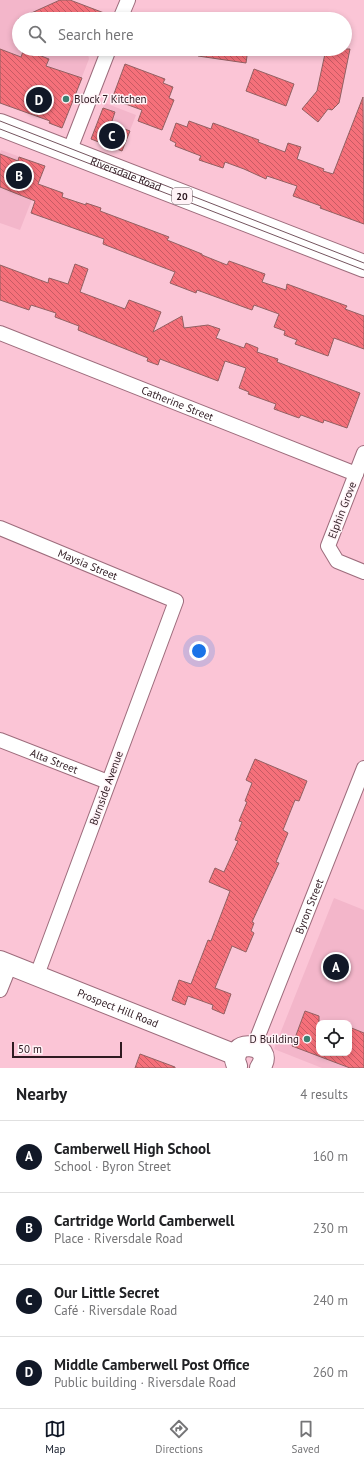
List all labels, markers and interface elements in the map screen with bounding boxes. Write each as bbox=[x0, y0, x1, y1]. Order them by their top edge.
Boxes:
search box bbox=[12, 12, 352, 56]
icon: search bbox=[26, 23, 48, 45]
text: Search here bbox=[58, 25, 134, 44]
pin: D bbox=[26, 85, 52, 115]
place label: Block 7 Kitchen bbox=[74, 92, 147, 106]
marker: Block 7 Kitchen bbox=[61, 94, 71, 104]
pin: C bbox=[99, 121, 125, 151]
street label: Riversdale Road bbox=[88, 154, 164, 194]
pin: B bbox=[6, 161, 32, 191]
road number: 20 bbox=[172, 188, 192, 204]
street label: Catherine Street bbox=[140, 383, 216, 424]
street label: Elphin Grove bbox=[325, 479, 359, 541]
street label: Maysia Street bbox=[56, 546, 120, 583]
your location bbox=[189, 641, 209, 661]
street label: Alta Street bbox=[28, 745, 80, 777]
street label: Burnside Avenue bbox=[86, 749, 126, 827]
street label: Byron Street bbox=[292, 877, 327, 936]
pin: A bbox=[323, 952, 349, 982]
street label: Prospect Hill Road bbox=[75, 986, 161, 1030]
map controls bbox=[316, 1020, 352, 1056]
button: locate bbox=[316, 1020, 352, 1056]
place label: D Building bbox=[250, 1032, 299, 1046]
marker: D Building bbox=[302, 1034, 312, 1044]
scale bar bbox=[12, 1040, 122, 1059]
text: 50 m bbox=[18, 1042, 42, 1056]
text: Nearby bbox=[16, 1083, 67, 1105]
text: 4 results bbox=[300, 1086, 348, 1103]
text: Camberwell High School bbox=[54, 1139, 211, 1158]
text: A bbox=[25, 1148, 33, 1165]
text: 160 m bbox=[313, 1148, 348, 1165]
text: School · Byron Street bbox=[54, 1158, 171, 1175]
text: Cartridge World Camberwell bbox=[54, 1211, 234, 1230]
text: B bbox=[25, 1220, 33, 1237]
text: 230 m bbox=[313, 1220, 348, 1237]
text: Place · Riversdale Road bbox=[54, 1230, 183, 1247]
text: Our Little Secret bbox=[54, 1283, 159, 1302]
text: C bbox=[25, 1292, 33, 1309]
text: 240 m bbox=[313, 1292, 348, 1309]
text: Café · Riversdale Road bbox=[54, 1302, 177, 1319]
text: Middle Camberwell Post Office bbox=[54, 1355, 250, 1374]
text: D bbox=[25, 1364, 33, 1381]
text: 260 m bbox=[313, 1364, 348, 1381]
text: Public building · Riversdale Road bbox=[54, 1374, 236, 1391]
tab: Map bbox=[44, 1418, 66, 1456]
tab: Directions bbox=[155, 1418, 203, 1456]
tab: Saved bbox=[292, 1418, 320, 1456]

